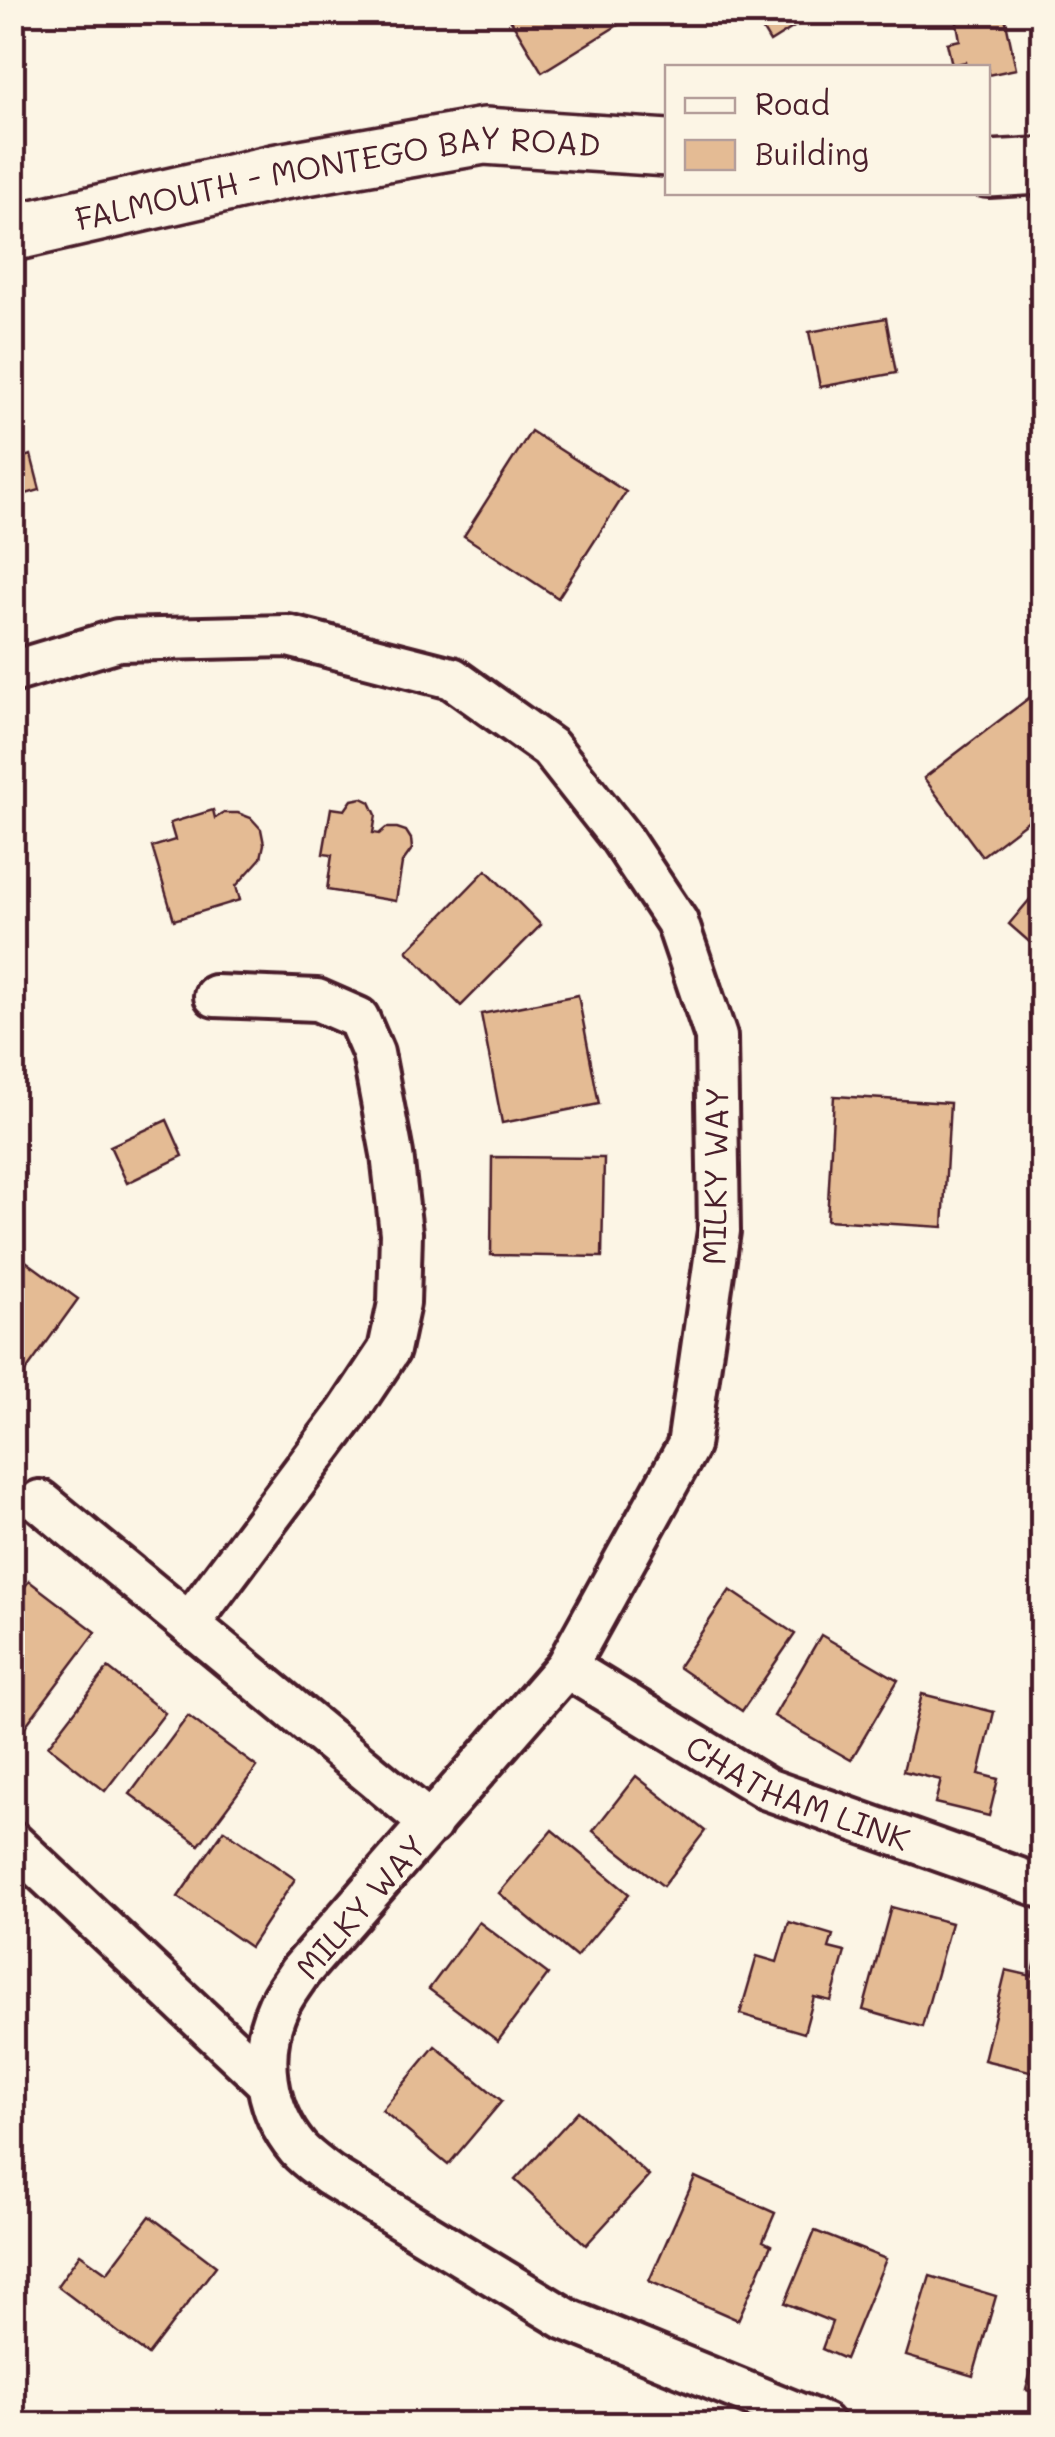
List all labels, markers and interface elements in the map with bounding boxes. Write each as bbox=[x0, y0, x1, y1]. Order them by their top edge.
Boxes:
legend bbox=[665, 65, 990, 195]
text: Road bbox=[755, 83, 830, 123]
street label: FALMOUTH - MONTEGO BAY ROAD bbox=[71, 115, 602, 239]
text: Building bbox=[755, 133, 869, 173]
street label: MILKY WAY bbox=[691, 1087, 737, 1265]
street label: CHATHAM LINK bbox=[679, 1724, 915, 1859]
street label: MILKY WAY bbox=[286, 1825, 434, 1987]

